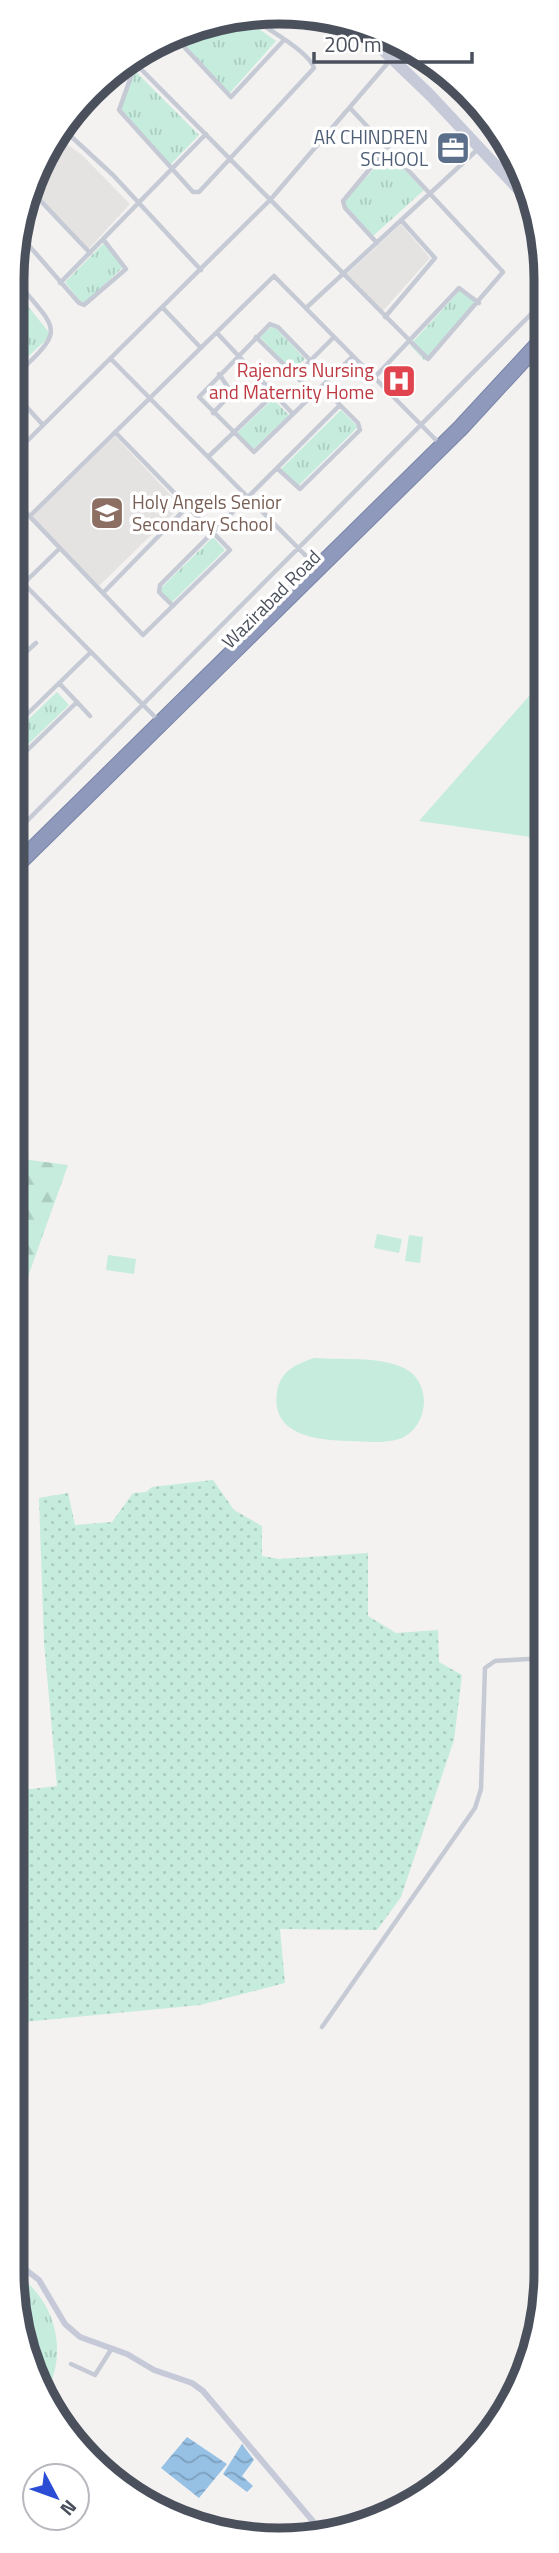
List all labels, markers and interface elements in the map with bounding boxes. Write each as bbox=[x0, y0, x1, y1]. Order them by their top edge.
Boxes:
scale bar bbox=[314, 21, 472, 65]
text: 200 m bbox=[324, 28, 381, 60]
place label: AK CHINDREN SCHOOL bbox=[314, 122, 428, 173]
office icon: AK CHINDREN SCHOOL bbox=[434, 129, 472, 167]
place label: Rajendrs Nursing and Maternity Home bbox=[209, 355, 374, 406]
hospital icon: Rajendrs Nursing and Maternity Home bbox=[380, 362, 418, 400]
place label: Holy Angels Senior Secondary School bbox=[132, 487, 282, 538]
school or university icon: Holy Angels Senior Secondary School bbox=[88, 494, 126, 532]
street label: Wazirabad Road bbox=[214, 542, 327, 655]
north arrow bbox=[21, 2462, 91, 2532]
text: N bbox=[54, 2494, 84, 2523]

